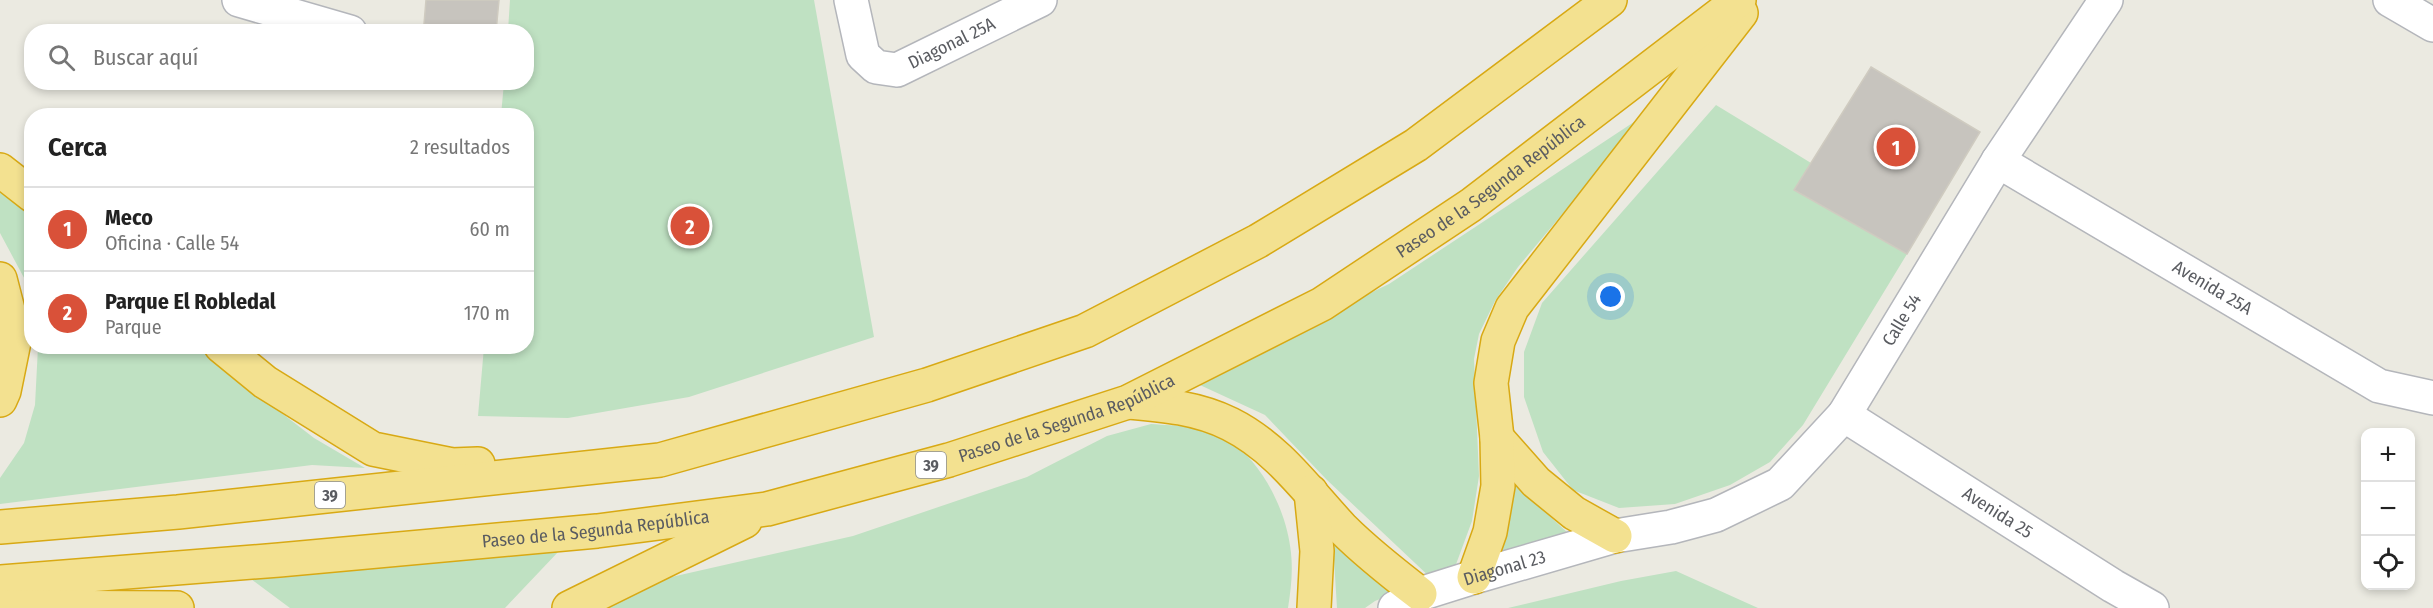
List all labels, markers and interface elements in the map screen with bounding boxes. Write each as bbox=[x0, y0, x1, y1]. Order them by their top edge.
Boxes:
street label: Diagonal 25A bbox=[904, 12, 999, 74]
search box bbox=[24, 24, 534, 90]
icon: search bbox=[45, 41, 78, 74]
text: Buscar aquí bbox=[93, 44, 198, 71]
street label: Paseo de la Segunda República bbox=[1392, 111, 1590, 263]
pin: 1 bbox=[1876, 124, 1916, 170]
text: Cerca bbox=[48, 132, 107, 163]
text: 2 resultados bbox=[410, 135, 510, 159]
text: Meco bbox=[105, 204, 153, 231]
pin: 2 bbox=[670, 204, 710, 248]
text: 1 bbox=[63, 217, 72, 241]
text: 60 m bbox=[470, 217, 510, 241]
text: Oficina · Calle 54 bbox=[105, 231, 239, 255]
street label: Avenida 25A bbox=[2169, 256, 2257, 320]
your location bbox=[1596, 282, 1625, 311]
text: Parque El Robledal bbox=[105, 288, 276, 315]
street label: Calle 54 bbox=[1878, 289, 1926, 350]
text: 2 bbox=[63, 301, 72, 325]
text: 170 m bbox=[464, 301, 510, 325]
text: Parque bbox=[105, 315, 162, 339]
street label: Paseo de la Segunda República bbox=[956, 369, 1179, 467]
map controls bbox=[2361, 428, 2415, 590]
button: + bbox=[2361, 428, 2415, 482]
road number: 39 bbox=[916, 452, 946, 478]
road number: 39 bbox=[315, 482, 345, 508]
street label: Avenida 25 bbox=[1958, 482, 2037, 543]
button: − bbox=[2361, 482, 2415, 536]
street label: Paseo de la Segunda República bbox=[481, 506, 711, 552]
button: locate bbox=[2361, 536, 2415, 590]
street label: Diagonal 23 bbox=[1461, 546, 1548, 591]

